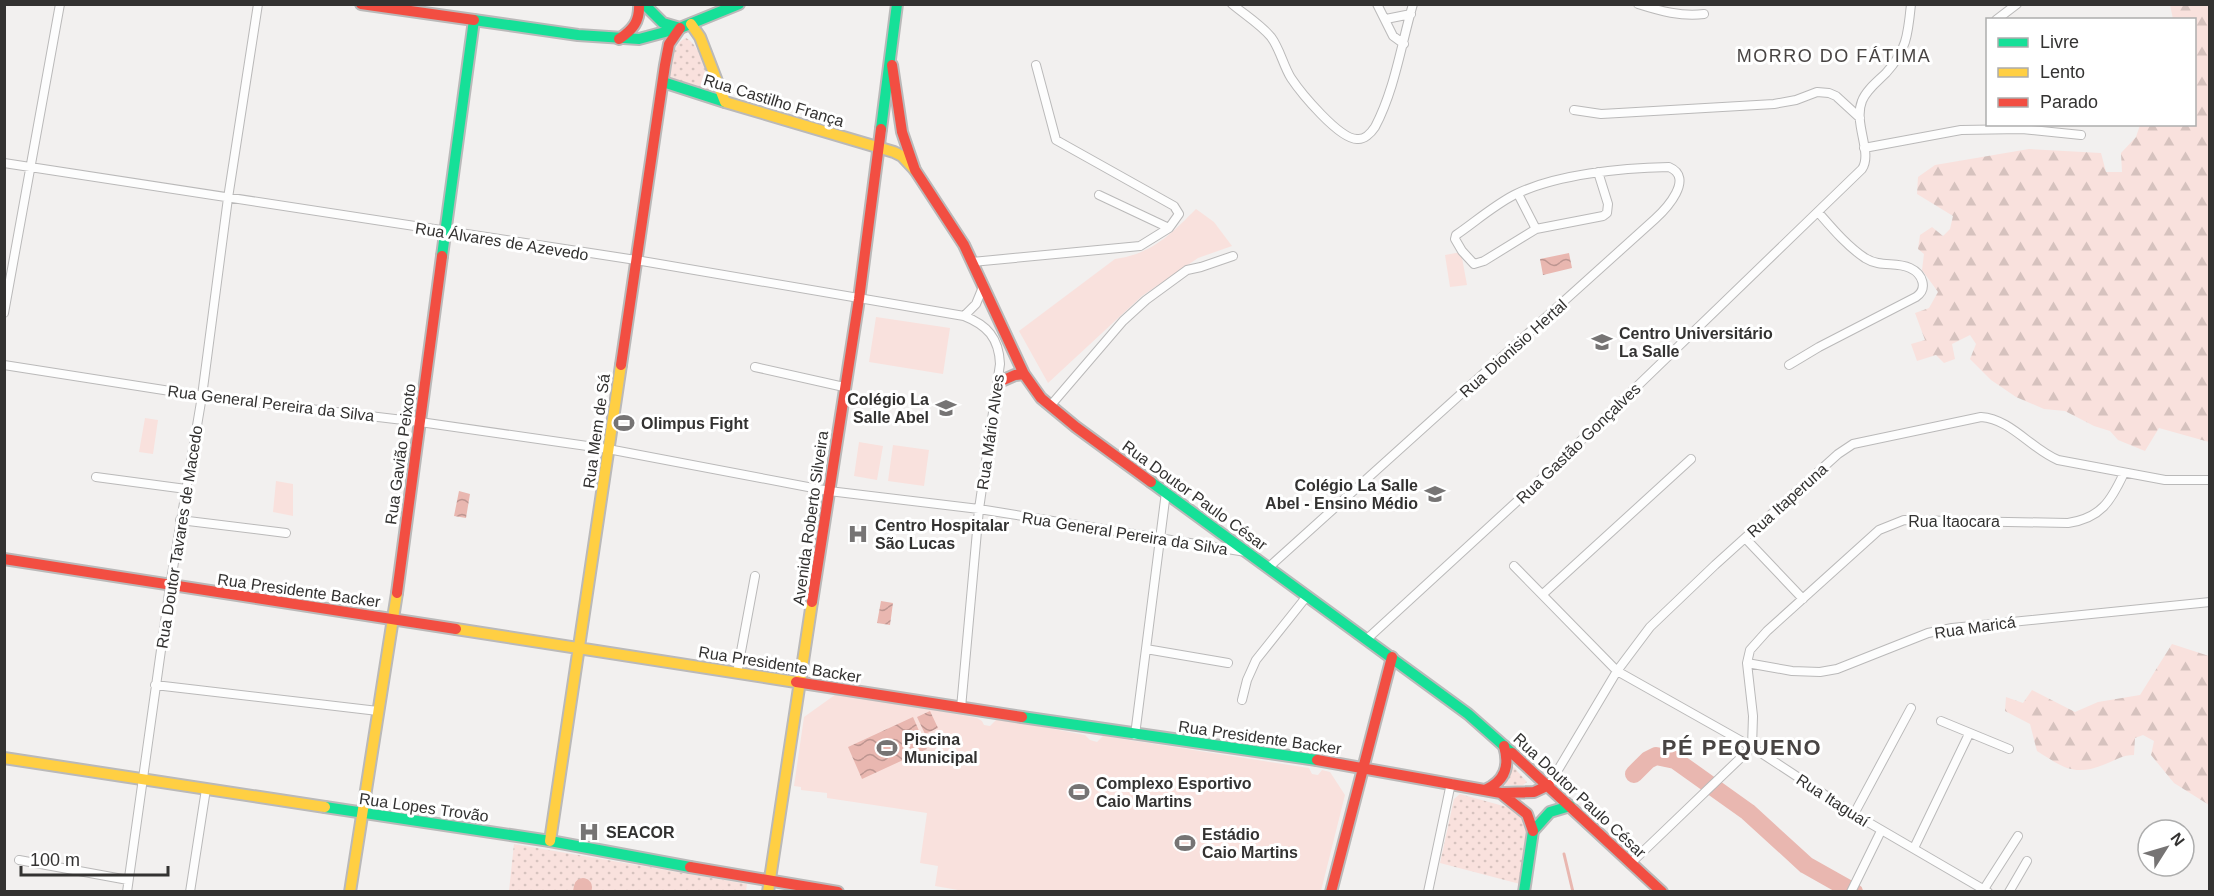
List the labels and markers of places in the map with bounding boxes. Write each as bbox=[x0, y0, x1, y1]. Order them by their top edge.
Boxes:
place label: Centro Universitário La Salle bbox=[1619, 325, 1773, 360]
school or university icon: Centro Universitário La Salle bbox=[1590, 330, 1614, 354]
place label: Colégio La Salle Abel bbox=[847, 391, 929, 426]
school or university icon: Colégio La Salle Abel bbox=[934, 396, 958, 420]
sports icon: Olimpus Fight bbox=[612, 411, 636, 435]
place label: Olimpus Fight bbox=[641, 415, 749, 432]
place label: Colégio La Salle Abel - Ensino Médio bbox=[1265, 477, 1418, 512]
school or university icon: Colégio La Salle Abel - Ensino Médio bbox=[1423, 482, 1447, 506]
place label: Centro Hospitalar São Lucas bbox=[875, 517, 1009, 552]
hospital icon: Centro Hospitalar São Lucas bbox=[846, 522, 870, 546]
place label: Piscina Municipal bbox=[904, 731, 978, 766]
sports icon: Piscina Municipal bbox=[875, 736, 899, 760]
place label: Complexo Esportivo Caio Martins bbox=[1096, 775, 1252, 810]
sports icon: Complexo Esportivo Caio Martins bbox=[1067, 780, 1091, 804]
hospital icon: SEACOR bbox=[577, 820, 601, 844]
place label: SEACOR bbox=[606, 824, 675, 841]
place label: Estádio Caio Martins bbox=[1202, 826, 1298, 861]
sports icon: Estádio Caio Martins bbox=[1173, 831, 1197, 855]

